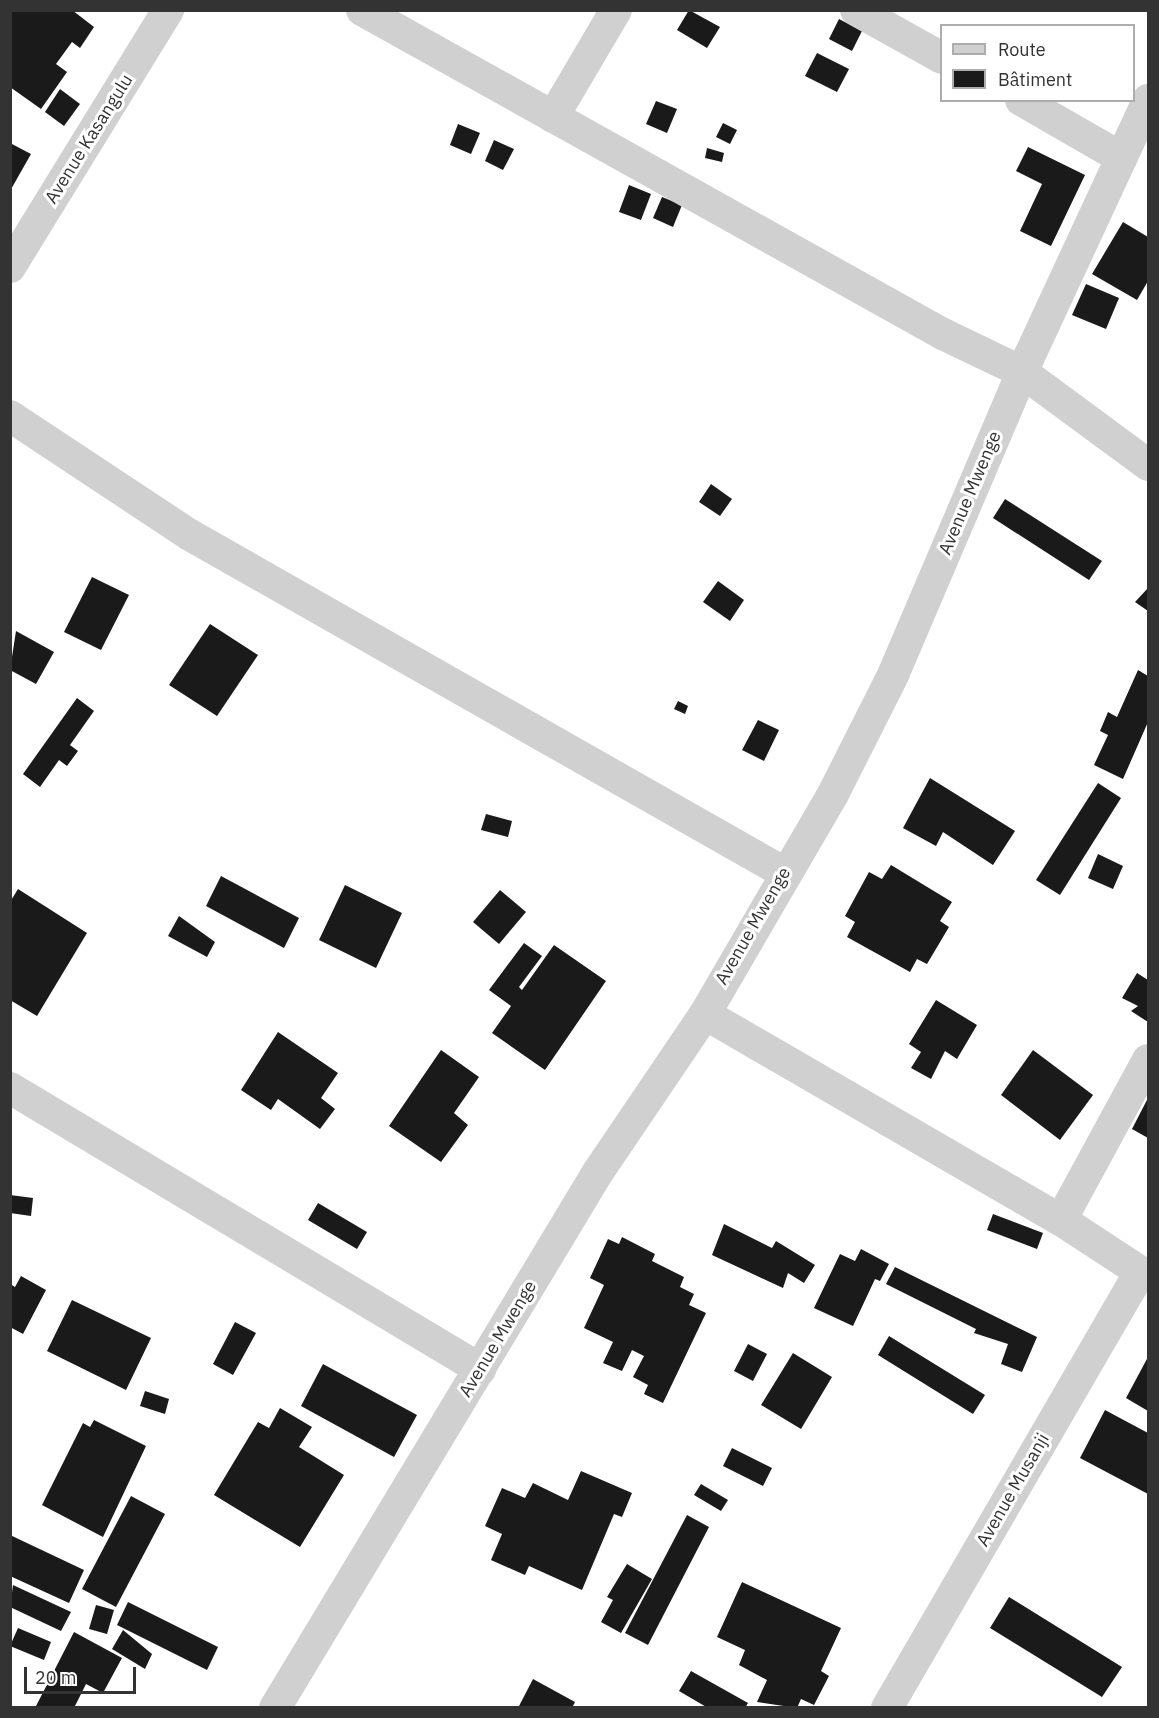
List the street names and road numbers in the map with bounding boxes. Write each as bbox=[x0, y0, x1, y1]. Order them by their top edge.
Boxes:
street label: Avenue Kasangulu bbox=[40, 70, 138, 208]
street label: Avenue Mwenge bbox=[934, 428, 1006, 558]
street label: Avenue Mwenge bbox=[711, 863, 795, 989]
street label: Avenue Mwenge bbox=[455, 1277, 541, 1401]
street label: Avenue Musanji bbox=[972, 1430, 1054, 1550]

